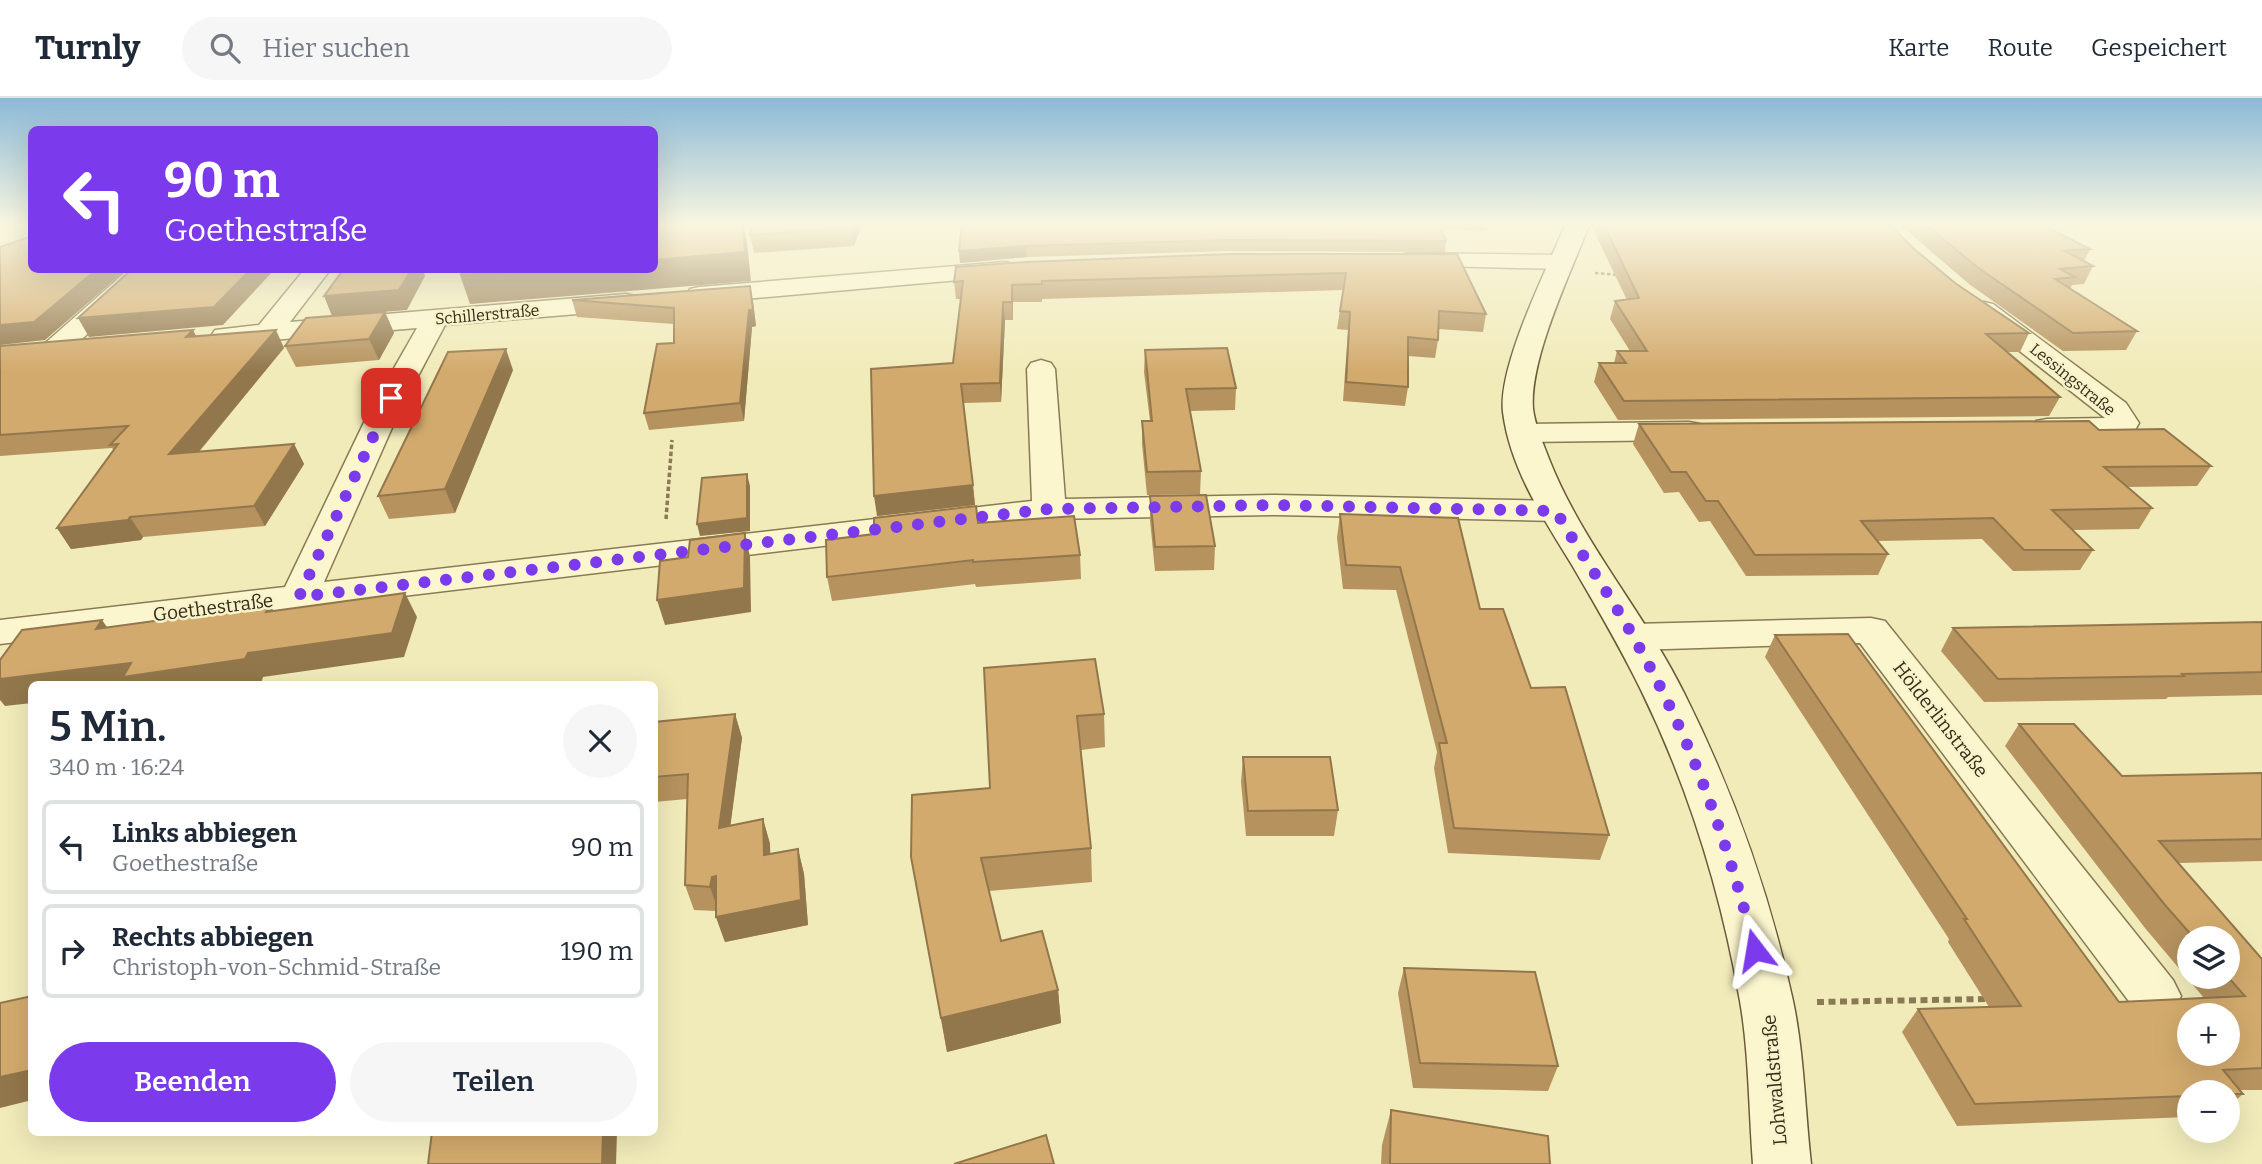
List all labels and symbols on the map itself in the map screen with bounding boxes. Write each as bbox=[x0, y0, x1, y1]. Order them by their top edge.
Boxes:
street label: Schillerstraße bbox=[434, 300, 540, 329]
street label: Lessingstraße bbox=[2026, 339, 2119, 420]
pin bbox=[361, 368, 421, 428]
street label: Goethestraße bbox=[152, 589, 274, 626]
street label: Hölderlinstraße bbox=[1888, 657, 1993, 782]
position arrow bbox=[1718, 913, 1792, 987]
street label: Lohwaldstraße bbox=[1757, 1014, 1792, 1146]

